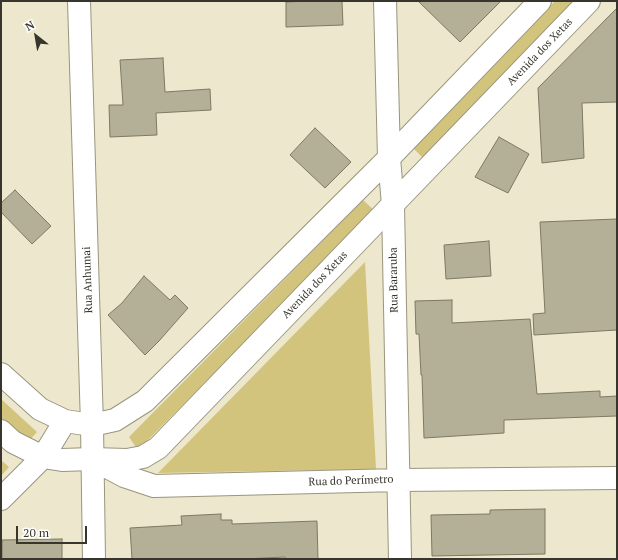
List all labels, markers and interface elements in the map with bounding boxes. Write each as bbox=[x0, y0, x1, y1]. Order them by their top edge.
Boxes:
north arrow bbox=[16, 16, 56, 56]
street label: Avenida dos Xetas bbox=[505, 16, 575, 88]
text: N bbox=[23, 18, 37, 34]
street label: Rua Anhumai bbox=[80, 246, 96, 314]
street label: Rua Bararuba bbox=[387, 247, 401, 313]
street label: Avenida dos Xetas bbox=[280, 249, 350, 321]
street label: Rua do Perímetro bbox=[308, 473, 394, 489]
scale bar bbox=[18, 518, 89, 544]
text: 20 m bbox=[23, 525, 49, 540]

